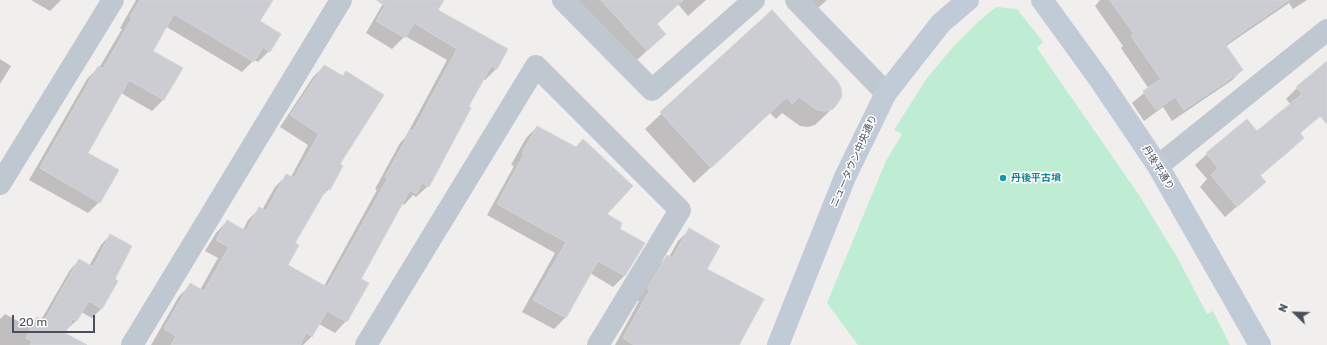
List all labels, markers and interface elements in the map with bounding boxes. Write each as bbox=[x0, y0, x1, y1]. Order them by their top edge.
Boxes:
street label: ニュータウン中央通り bbox=[828, 113, 880, 209]
street label: 丹後平通り bbox=[1140, 144, 1176, 192]
place label: 丹後平古墳 bbox=[1011, 172, 1061, 184]
marker: 丹後平古墳 bbox=[998, 173, 1008, 183]
north arrow bbox=[1275, 293, 1315, 333]
text: N bbox=[1276, 302, 1291, 314]
scale bar bbox=[14, 307, 97, 333]
text: 20 m bbox=[19, 315, 47, 329]

